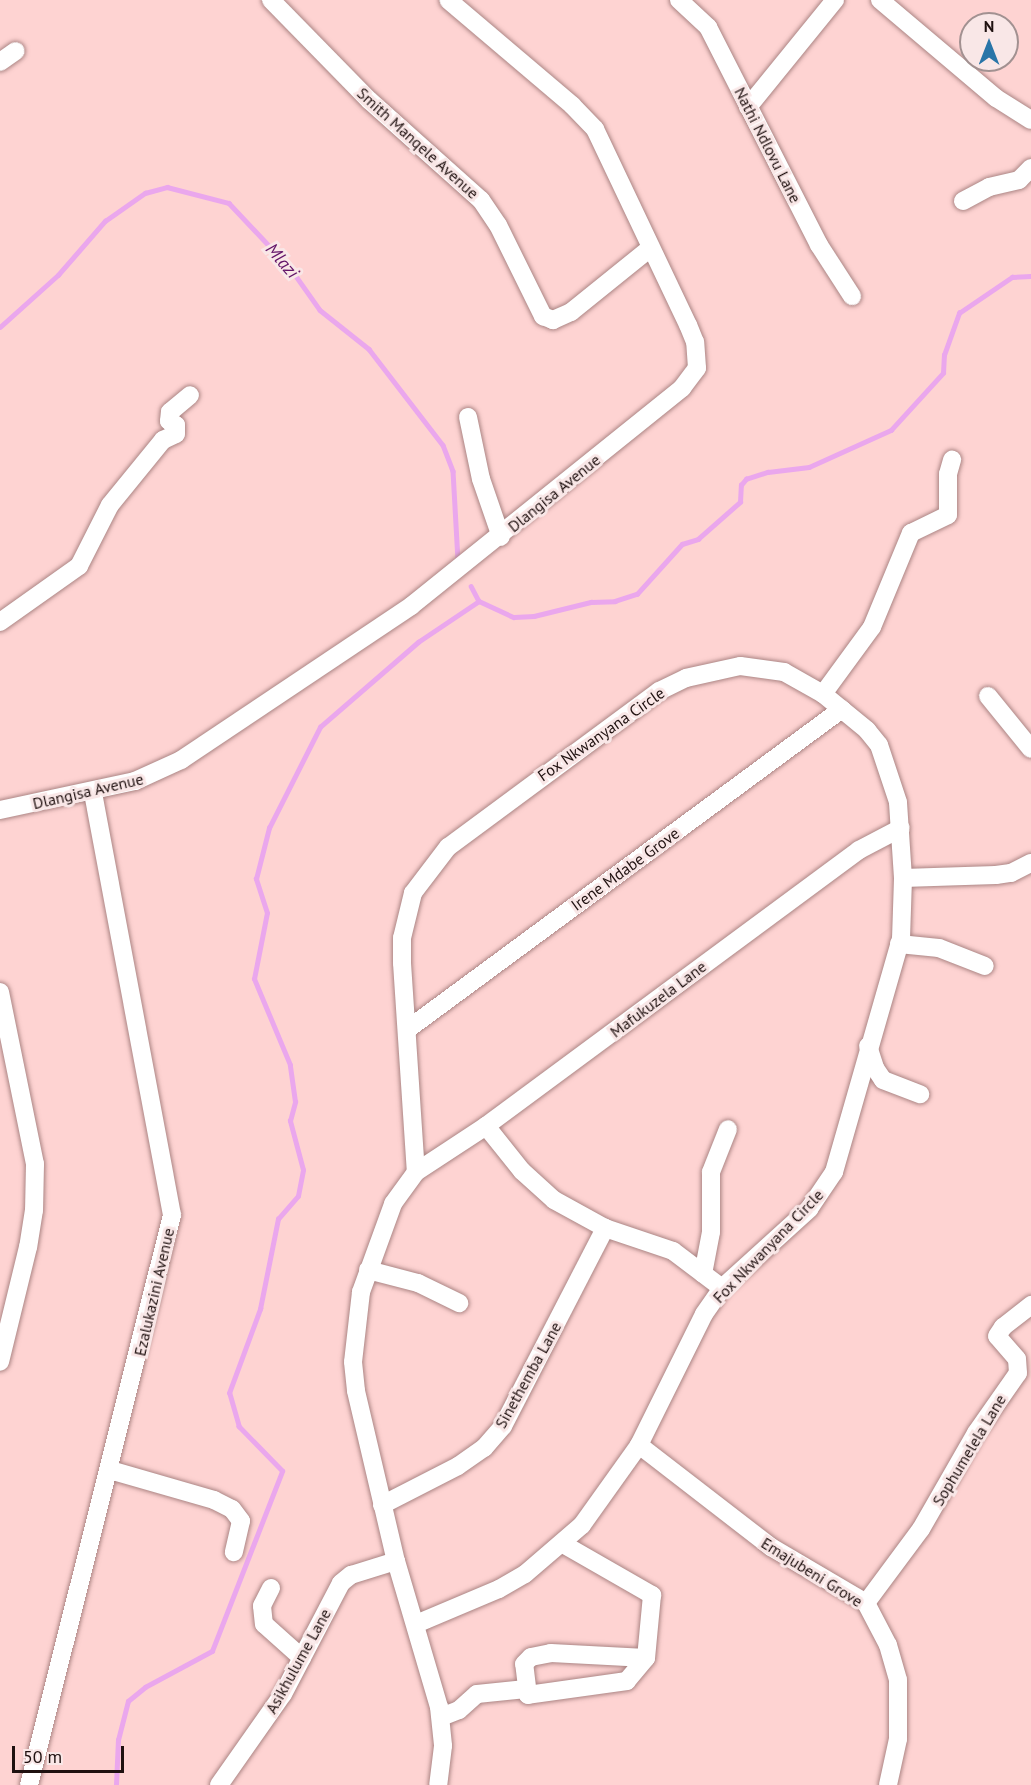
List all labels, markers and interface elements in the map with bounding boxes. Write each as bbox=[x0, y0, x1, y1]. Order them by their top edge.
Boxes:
north arrow bbox=[959, 12, 1019, 72]
text: N bbox=[984, 16, 994, 36]
street label: Smith Manqele Avenue bbox=[353, 83, 483, 203]
street label: Nathi Ndlovu Lane bbox=[731, 84, 805, 206]
water label: Mlazi bbox=[261, 239, 303, 283]
street label: Dlangisa Avenue bbox=[504, 450, 604, 536]
street label: Fox Nkwanyana Circle bbox=[534, 683, 668, 785]
street label: Dlangisa Avenue bbox=[30, 769, 146, 813]
street label: Irene Mdabe Grove bbox=[567, 823, 683, 915]
street label: Mafukuzela Lane bbox=[606, 957, 710, 1041]
street label: Fox Nkwanyana Circle bbox=[709, 1185, 827, 1307]
street label: Ezalukazini Avenue bbox=[130, 1226, 178, 1358]
street label: Sinethemba Lane bbox=[491, 1318, 565, 1432]
street label: Sophumelela Lane bbox=[928, 1391, 1010, 1509]
street label: Emajubeni Grove bbox=[758, 1533, 866, 1611]
street label: Asikhulume Lane bbox=[261, 1605, 335, 1717]
scale bar bbox=[15, 1734, 128, 1772]
text: 50 m bbox=[23, 1745, 62, 1768]

